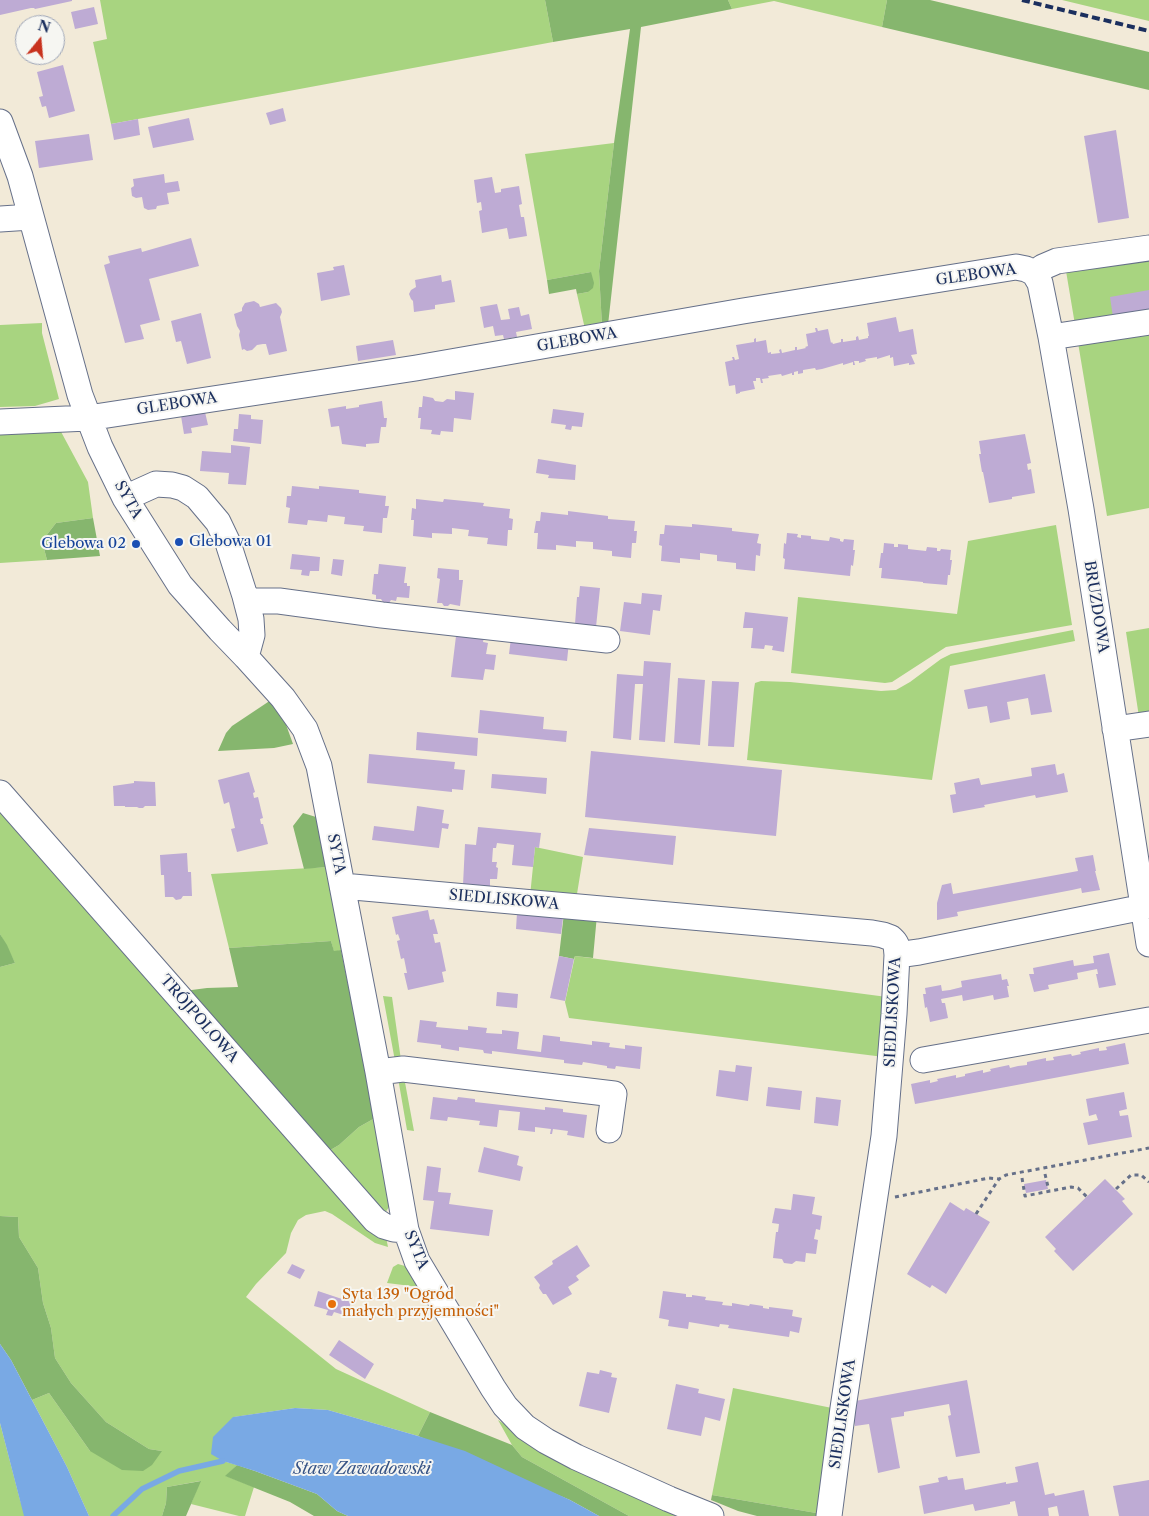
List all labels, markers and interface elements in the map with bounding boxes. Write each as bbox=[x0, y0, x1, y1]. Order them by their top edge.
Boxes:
north arrow bbox=[15, 15, 65, 65]
text: N bbox=[36, 16, 53, 37]
street label: GLEBOWA bbox=[935, 260, 1017, 290]
street label: GLEBOWA bbox=[535, 324, 619, 356]
street label: GLEBOWA bbox=[136, 389, 218, 419]
street label: SYTA bbox=[110, 478, 146, 522]
place label: Glebowa 01 bbox=[189, 533, 271, 551]
place label: Glebowa 02 bbox=[41, 535, 126, 553]
marker: Glebowa 01 bbox=[173, 536, 185, 548]
marker: Glebowa 02 bbox=[130, 538, 142, 550]
street label: BRUZDOWA bbox=[1080, 559, 1112, 655]
street label: SYTA bbox=[323, 832, 349, 876]
street label: SIEDLISKOWA bbox=[448, 886, 560, 914]
street label: SIEDLISKOWA bbox=[881, 956, 905, 1068]
street label: TRÓJPOLOWA bbox=[156, 971, 242, 1067]
street label: SYTA bbox=[400, 1228, 432, 1272]
place label: Syta 139 "Ogród małych przyjemności" bbox=[342, 1286, 499, 1321]
marker: Syta 139 "Ogród małych przyjemności" bbox=[326, 1298, 338, 1310]
street label: SIEDLISKOWA bbox=[826, 1358, 860, 1470]
water label: Staw Zawadowski bbox=[293, 1459, 431, 1479]

